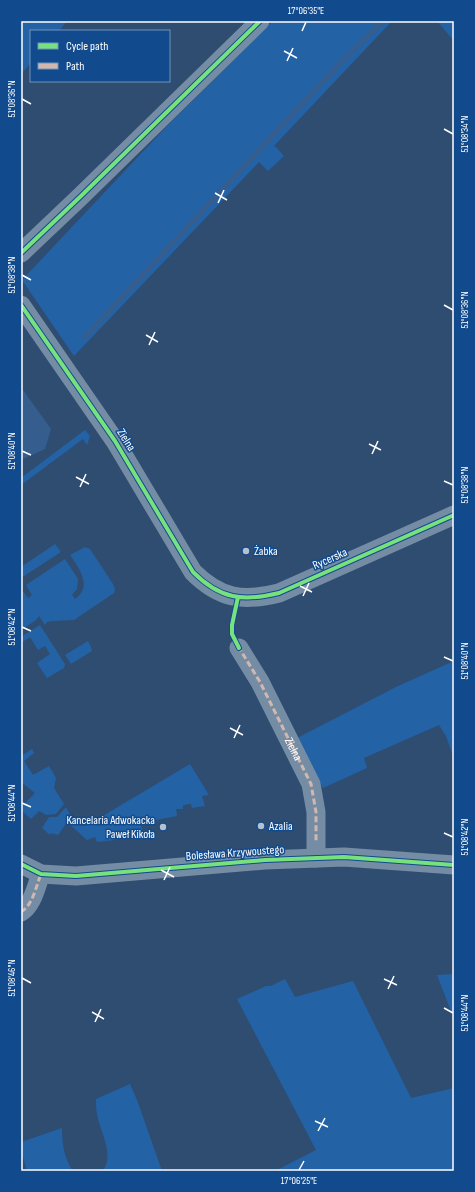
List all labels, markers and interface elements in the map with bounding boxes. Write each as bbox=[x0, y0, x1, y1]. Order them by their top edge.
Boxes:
text: 17°06'35"E bbox=[288, 5, 324, 17]
legend bbox=[30, 30, 170, 82]
text: Cycle path bbox=[66, 39, 108, 54]
text: Path bbox=[66, 59, 84, 74]
text: 51°08'36"N bbox=[6, 81, 18, 117]
text: 51°08'34"N bbox=[459, 116, 471, 152]
text: 51°08'38"N bbox=[6, 257, 18, 293]
text: 51°08'36"N bbox=[459, 292, 471, 328]
street label: Zielna bbox=[113, 426, 139, 454]
text: 51°08'40"N bbox=[6, 432, 18, 470]
text: 51°08'38"N bbox=[459, 467, 471, 503]
place label: Żabka bbox=[254, 544, 278, 559]
street label: Rycerska bbox=[310, 545, 350, 573]
marker: Żabka bbox=[241, 546, 251, 556]
text: 51°08'42"N bbox=[6, 609, 18, 645]
text: 51°08'40"N bbox=[459, 642, 471, 680]
street label: Zielna bbox=[281, 735, 306, 763]
text: 51°08'44"N bbox=[6, 785, 18, 821]
place label: Kancelaria Adwokacka Paweł Kikoła bbox=[66, 813, 155, 842]
place label: Azalia bbox=[268, 819, 293, 834]
text: 51°08'42"N bbox=[459, 819, 471, 855]
marker: Azalia bbox=[256, 821, 266, 831]
marker: Kancelaria Adwokacka Paweł Kikoła bbox=[158, 822, 168, 832]
street label: Bolesława Krzywoustego bbox=[185, 842, 285, 864]
text: 51°08'46"N bbox=[6, 960, 18, 996]
text: 51°08'44"N bbox=[459, 995, 471, 1031]
text: 17°06'25"E bbox=[281, 1175, 317, 1187]

